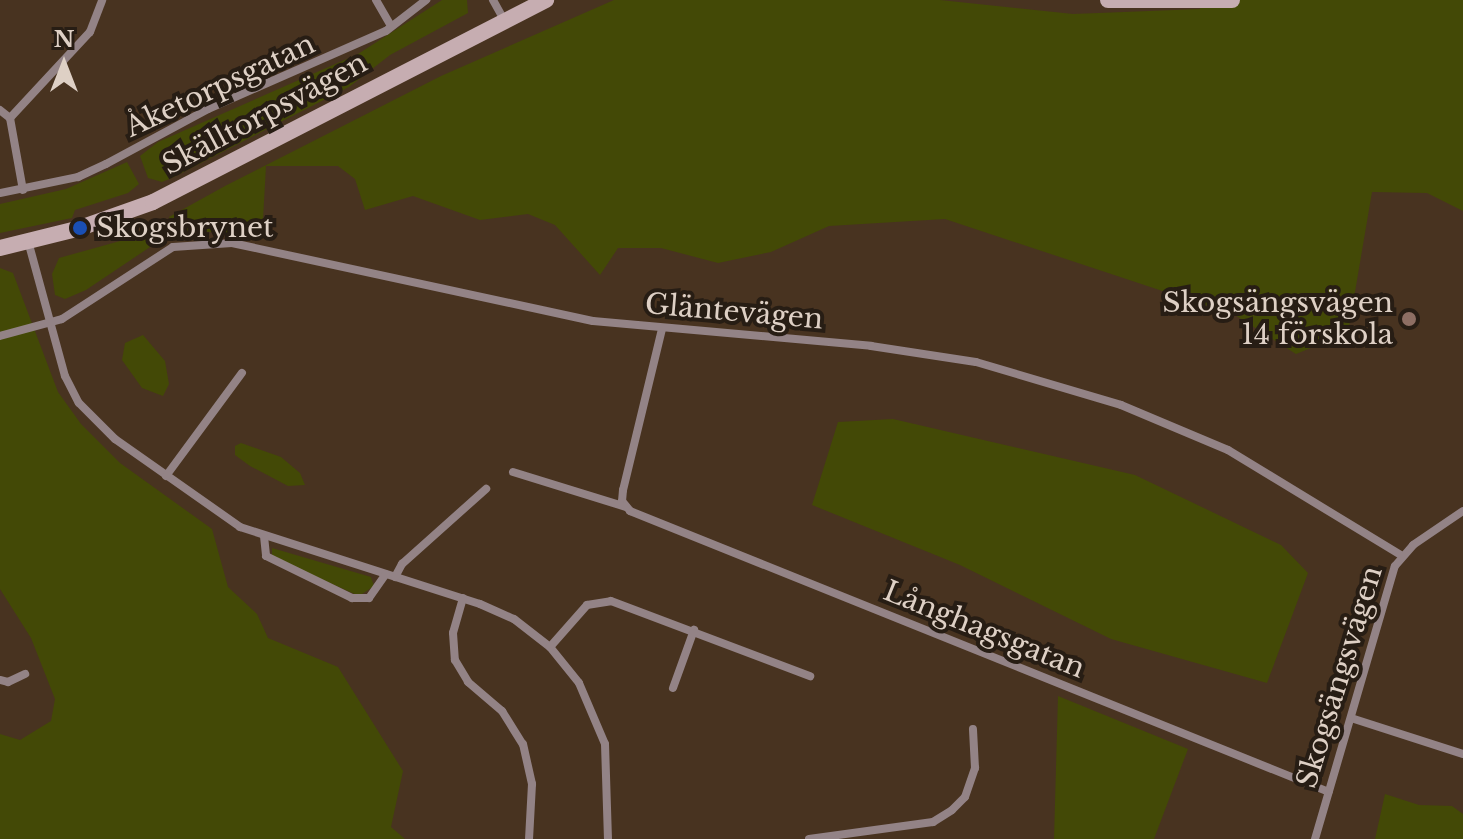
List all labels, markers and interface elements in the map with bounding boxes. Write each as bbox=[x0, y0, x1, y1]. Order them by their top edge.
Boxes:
north arrow bbox=[24, 24, 104, 104]
text: N bbox=[54, 26, 74, 53]
street label: Åketorpsgatan bbox=[120, 27, 320, 145]
street label: Skälltorpsvägen bbox=[157, 46, 373, 182]
place label: Skogsbrynet bbox=[96, 211, 274, 245]
marker: Skogsbrynet bbox=[71, 219, 89, 237]
place label: Skogsängsvägen 14 förskola bbox=[1163, 286, 1393, 352]
street label: Gläntevägen bbox=[643, 287, 825, 337]
marker: Skogsängsvägen 14 förskola bbox=[1400, 310, 1418, 328]
street label: Skogsängsvägen bbox=[1290, 562, 1390, 792]
street label: Långhagsgatan bbox=[879, 574, 1089, 686]

